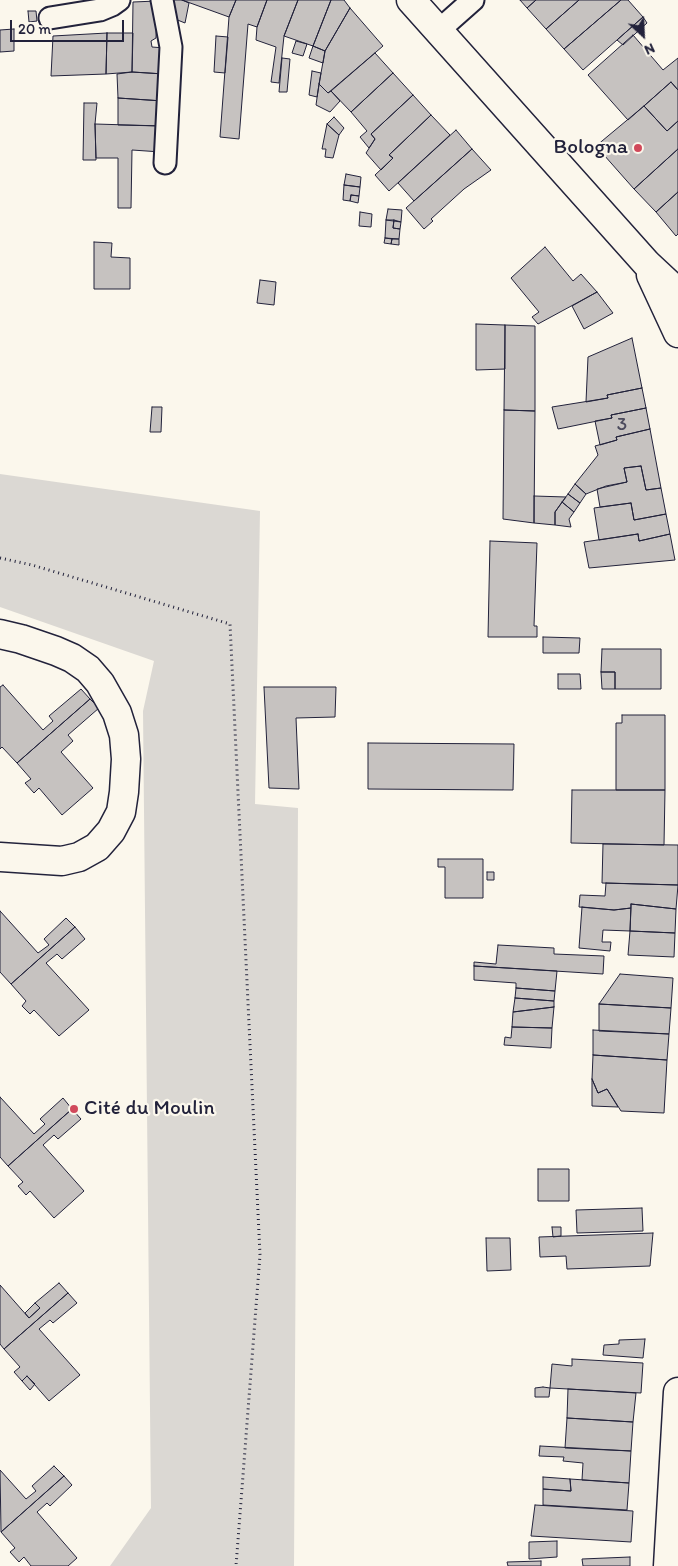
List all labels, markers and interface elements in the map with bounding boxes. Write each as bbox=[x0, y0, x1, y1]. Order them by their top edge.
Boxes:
scale bar bbox=[12, 10, 126, 42]
north arrow bbox=[618, 10, 668, 60]
text: 20 m bbox=[18, 20, 51, 38]
text: N bbox=[642, 39, 657, 59]
place label: Bologna bbox=[554, 135, 628, 161]
marker: Bologna bbox=[632, 142, 644, 154]
house number: 3 bbox=[617, 414, 627, 436]
place label: Cité du Moulin bbox=[84, 1096, 215, 1122]
marker: Cité du Moulin bbox=[68, 1103, 80, 1115]

